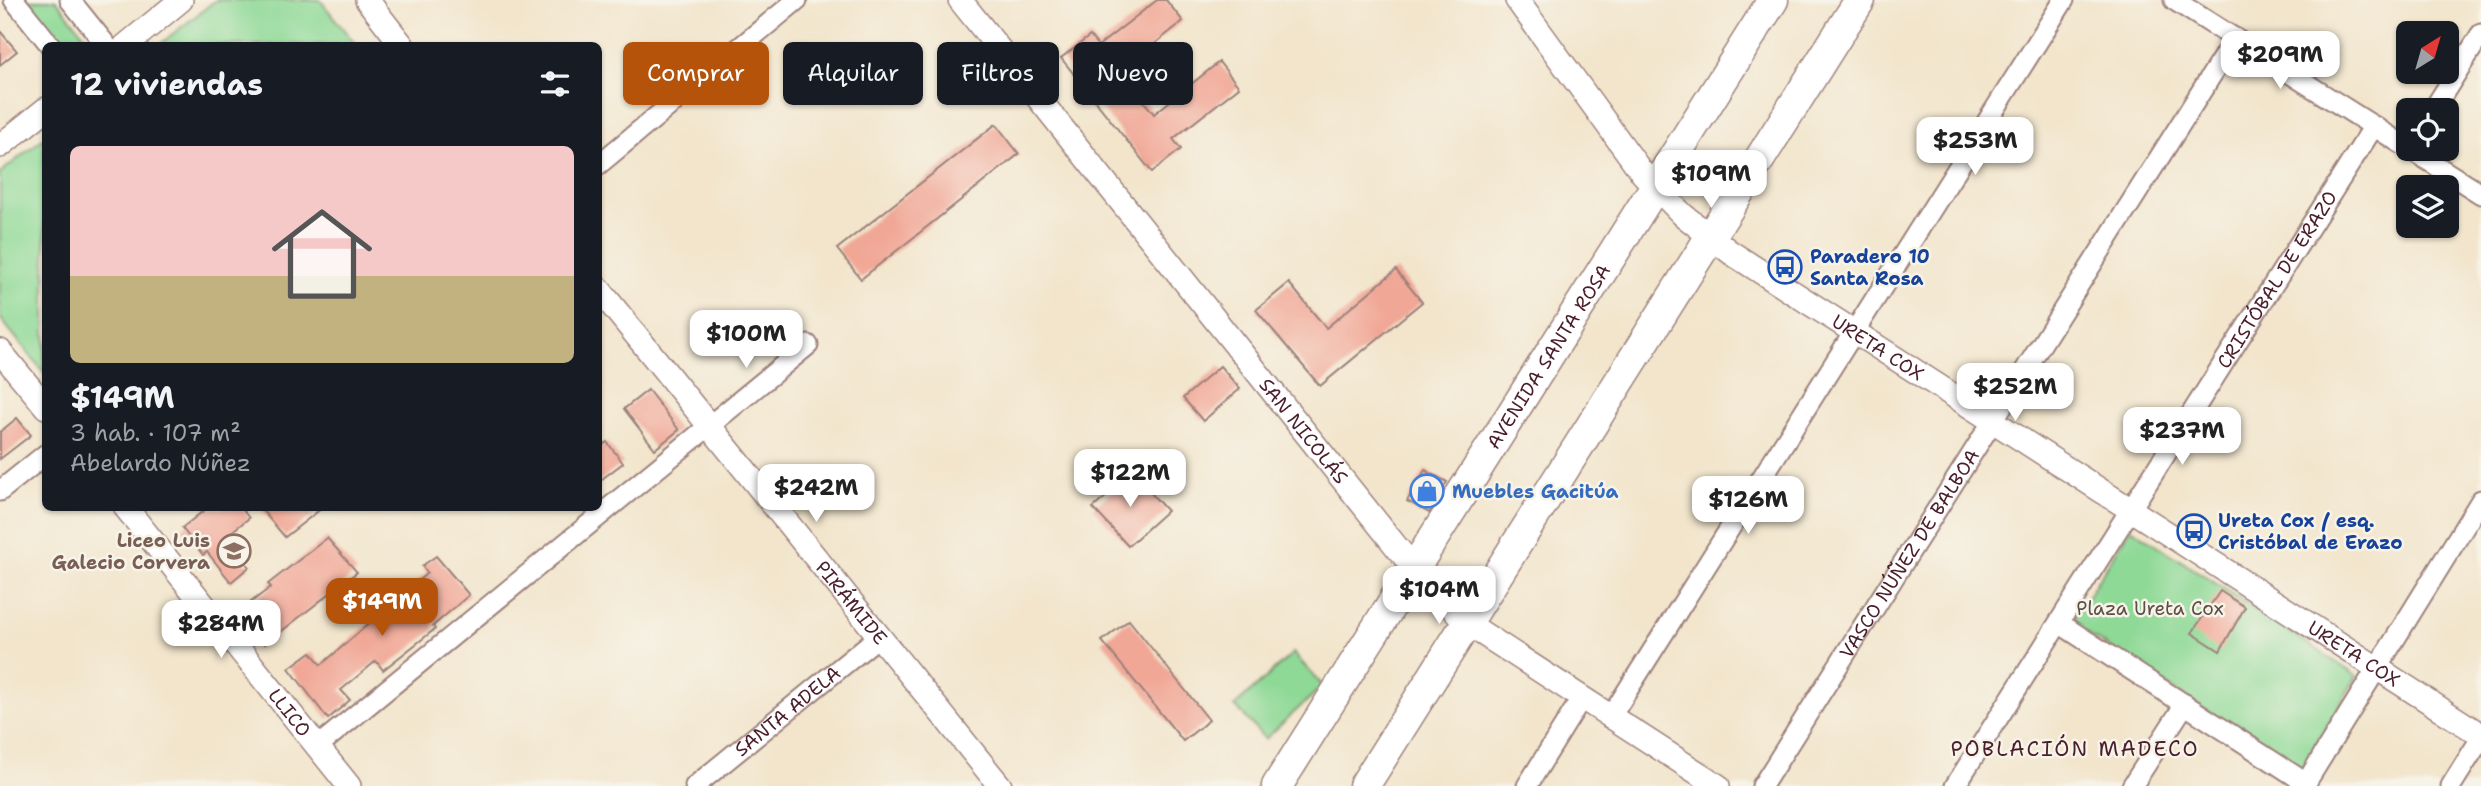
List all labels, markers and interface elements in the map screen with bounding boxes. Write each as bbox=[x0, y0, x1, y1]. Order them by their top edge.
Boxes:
north arrow bbox=[2396, 21, 2459, 84]
map controls bbox=[2396, 21, 2459, 238]
pin: $209M bbox=[2231, 32, 2329, 91]
text: $209M bbox=[2237, 39, 2323, 69]
chip: Comprar bbox=[623, 42, 769, 105]
chip: Alquilar bbox=[783, 42, 923, 105]
chip: Filtros bbox=[937, 42, 1059, 105]
chip: Nuevo bbox=[1073, 42, 1193, 105]
text: 12 viviendas bbox=[70, 64, 263, 105]
icon: filters bbox=[536, 65, 574, 103]
button: locate bbox=[2396, 98, 2459, 161]
pin: $253M bbox=[1926, 118, 2024, 177]
text: $253M bbox=[1932, 125, 2018, 155]
pin: $109M bbox=[1662, 150, 1760, 210]
text: $109M bbox=[1671, 158, 1751, 188]
button: layers bbox=[2396, 175, 2459, 238]
street label: CRISTÓBAL DE ERAZO bbox=[2211, 186, 2343, 373]
icon: home bbox=[259, 191, 385, 317]
place label: Paradero 10 Santa Rosa bbox=[1810, 244, 1930, 291]
bus stop icon: Paradero 10 Santa Rosa bbox=[1766, 248, 1804, 286]
street label: AVENIDA SANTA ROSA bbox=[1481, 259, 1616, 454]
street label: URETA COX bbox=[1827, 309, 1929, 387]
pin: $100M bbox=[697, 310, 795, 370]
text: $100M bbox=[706, 318, 786, 348]
pin: $252M bbox=[1966, 364, 2064, 423]
text: $252M bbox=[1973, 371, 2057, 401]
street label: SAN NICOLÁS bbox=[1253, 373, 1353, 489]
text: $149M bbox=[70, 377, 175, 418]
pin: $237M bbox=[2133, 407, 2231, 467]
text: $237M bbox=[2139, 415, 2225, 445]
text: 3 hab. · 107 m² bbox=[70, 418, 241, 448]
street label: VASCO NÚÑEZ DE BALBOA bbox=[1834, 444, 1985, 663]
text: Abelardo Núñez bbox=[70, 448, 251, 478]
pin: $122M bbox=[1081, 449, 1179, 509]
text: $122M bbox=[1090, 457, 1170, 487]
pin: $242M bbox=[767, 464, 865, 524]
text: $242M bbox=[774, 472, 858, 502]
shop icon: Muebles Gacitúa bbox=[1408, 472, 1446, 510]
pin: $126M bbox=[1699, 476, 1797, 536]
place label: Muebles Gacitúa bbox=[1452, 479, 1619, 504]
text: $126M bbox=[1708, 484, 1788, 514]
place label: Ureta Cox / esq. Cristóbal de Erazo bbox=[2218, 508, 2403, 555]
bus stop icon: Ureta Cox / esq. Cristóbal de Erazo bbox=[2175, 512, 2213, 550]
place label: Liceo Luis Galecio Corvera bbox=[52, 528, 210, 575]
school or university icon: Liceo Luis Galecio Corvera bbox=[215, 532, 253, 570]
street label: PIRÁMIDE bbox=[810, 556, 893, 650]
pin: $104M bbox=[1390, 566, 1488, 626]
text: $104M bbox=[1399, 574, 1479, 604]
pin: $149M bbox=[333, 578, 431, 638]
text: $149M bbox=[342, 586, 422, 616]
park label: Plaza Ureta Cox bbox=[2076, 596, 2224, 621]
pin: $284M bbox=[172, 600, 270, 660]
text: $284M bbox=[178, 608, 264, 638]
street label: URETA COX bbox=[2303, 615, 2405, 693]
street label: SANTA ADELA bbox=[729, 660, 846, 762]
street label: LLICO bbox=[263, 683, 316, 742]
district label: POBLACIÓN MADECO bbox=[1950, 734, 2200, 763]

